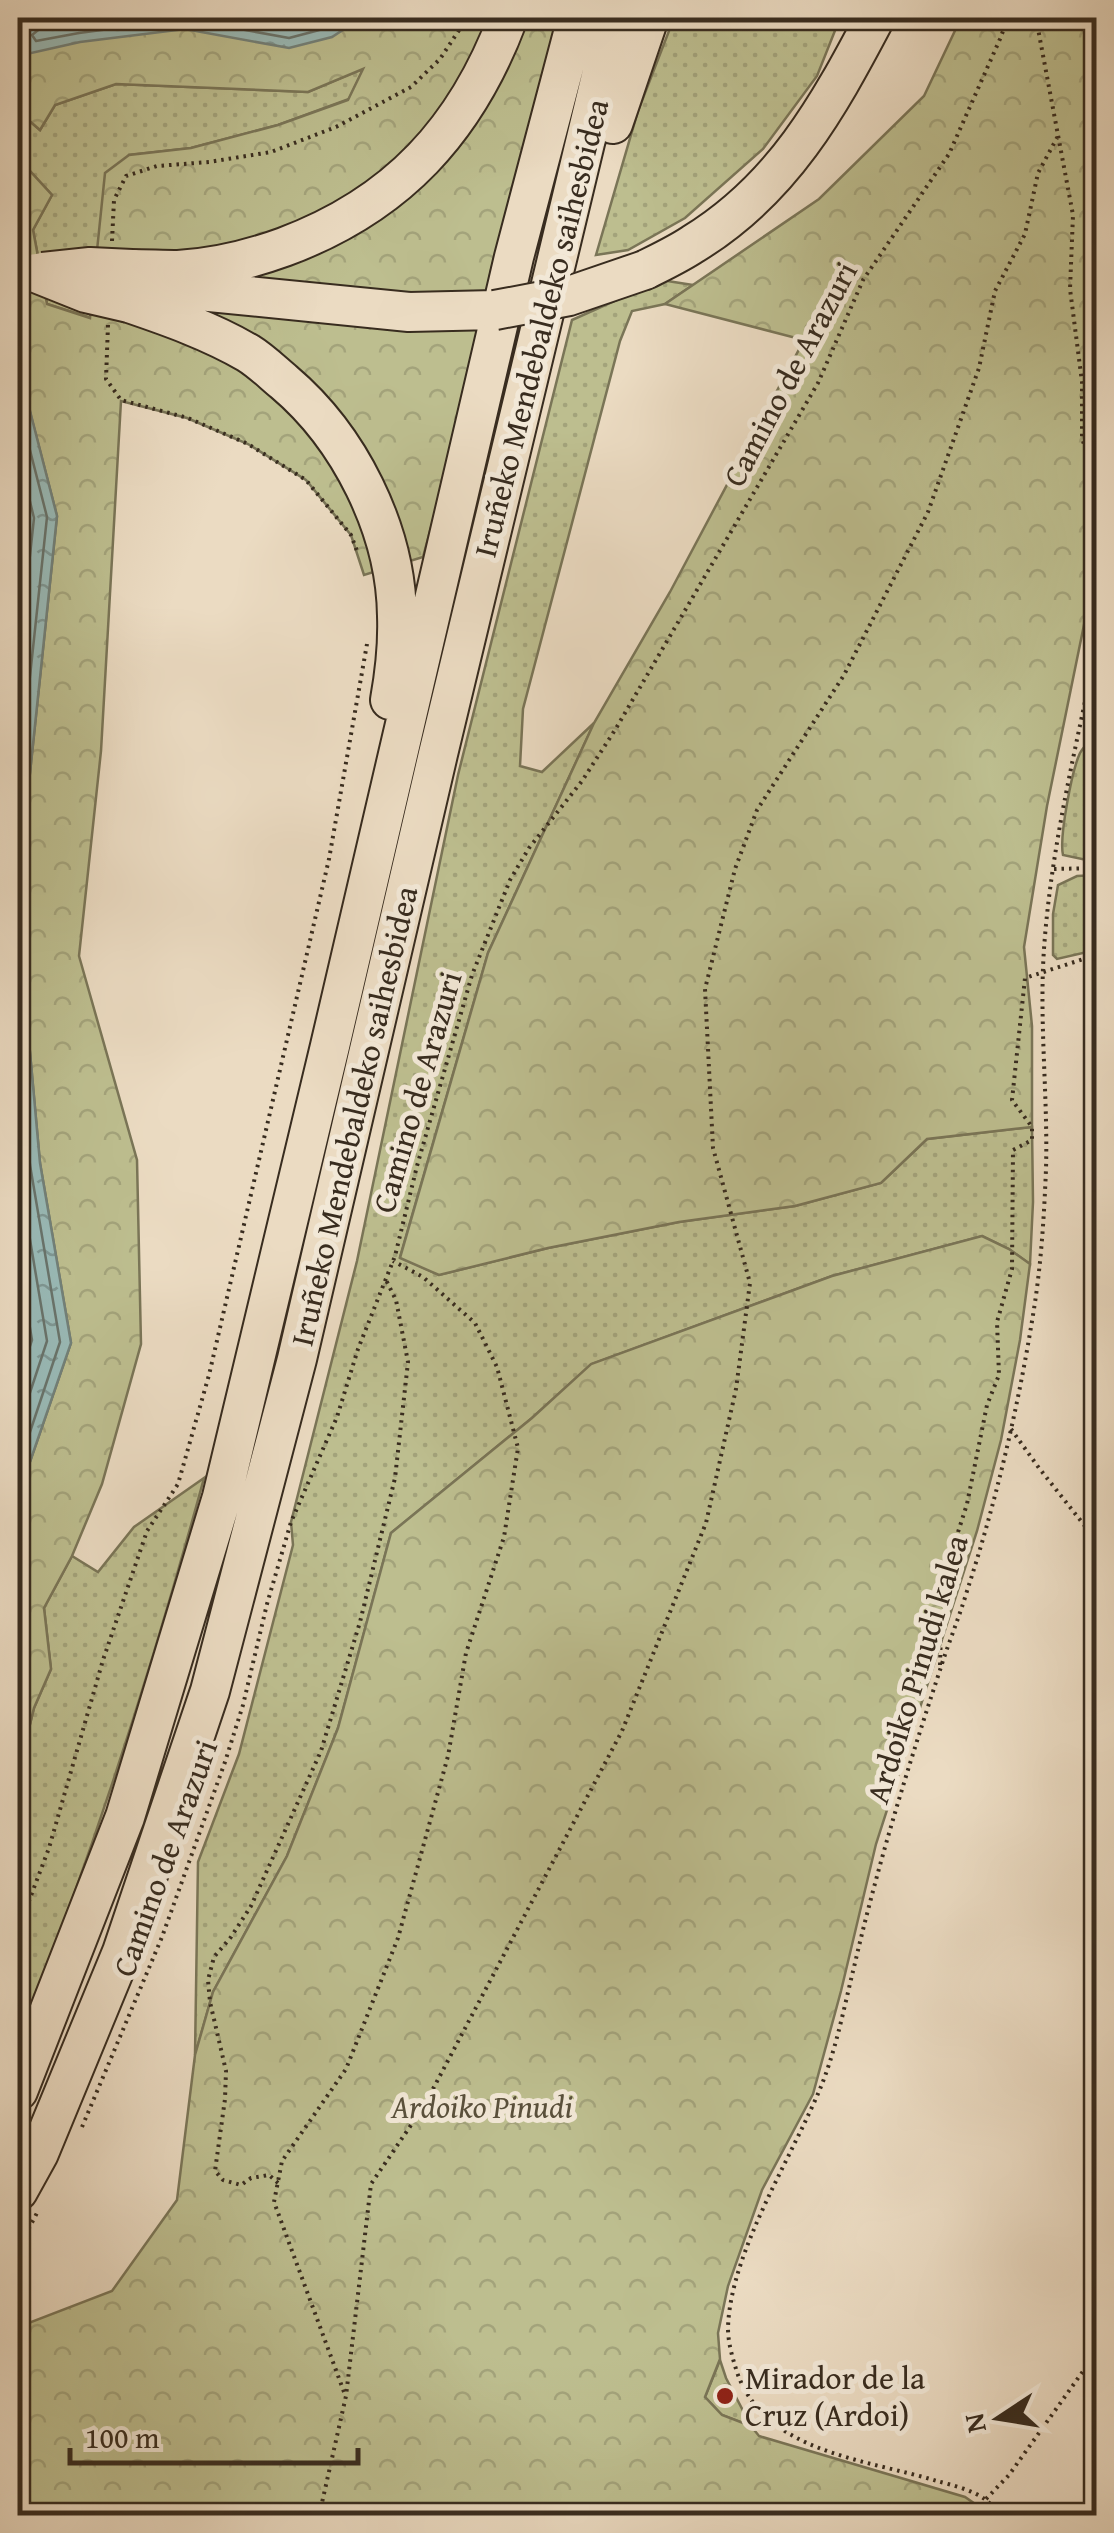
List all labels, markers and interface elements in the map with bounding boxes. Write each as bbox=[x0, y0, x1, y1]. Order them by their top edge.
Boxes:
street label: Iruñeko Mendebaldeko saihesbidea bbox=[461, 94, 620, 562]
street label: Camino de Arazuri bbox=[710, 253, 869, 495]
street label: Iruñeko Mendebaldeko saihesbidea bbox=[278, 881, 429, 1350]
street label: Camino de Arazuri bbox=[360, 966, 473, 1218]
street label: Ardoiko Pinudi kalea bbox=[853, 1529, 980, 1809]
street label: Camino de Arazuri bbox=[100, 1733, 229, 1983]
park label: Ardoiko Pinudi bbox=[390, 2083, 573, 2130]
place label: Mirador de la Cruz (Ardoi) bbox=[745, 2354, 925, 2438]
north arrow bbox=[949, 2368, 1049, 2468]
marker: Mirador de la Cruz (Ardoi) bbox=[714, 2385, 736, 2407]
scale bar bbox=[70, 2403, 358, 2465]
text: N bbox=[952, 2410, 996, 2437]
text: 100 m bbox=[85, 2415, 160, 2459]

